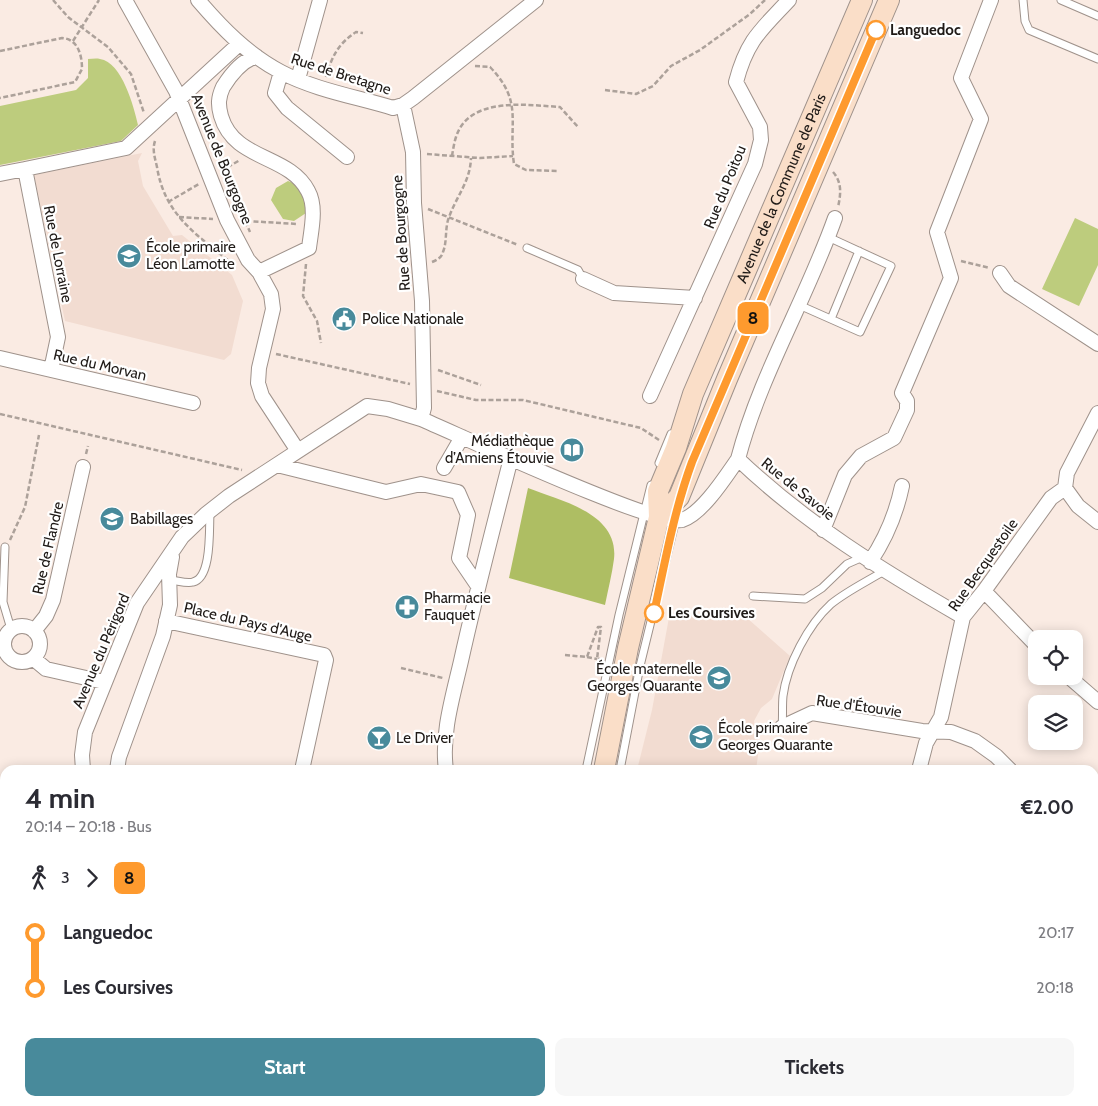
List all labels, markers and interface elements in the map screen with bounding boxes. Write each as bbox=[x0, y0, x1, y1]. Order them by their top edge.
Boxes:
marker: Languedoc bbox=[866, 20, 886, 40]
place label: Languedoc bbox=[890, 21, 961, 39]
street label: Rue de Bretagne bbox=[289, 49, 394, 99]
street label: Avenue de Bourgogne bbox=[188, 91, 257, 227]
street label: Avenue de la Commune de Paris bbox=[733, 91, 830, 286]
street label: Rue du Poitou bbox=[700, 143, 750, 231]
street label: Rue de Bourgogne bbox=[388, 174, 414, 292]
street label: Rue de Lorraine bbox=[40, 204, 76, 304]
place label: École primaire Léon Lamotte bbox=[146, 237, 236, 273]
school or university icon: École primaire Léon Lamotte bbox=[116, 243, 142, 269]
line badge: 8 bbox=[737, 302, 769, 334]
public building icon: Police Nationale bbox=[331, 306, 357, 332]
text: 8 bbox=[748, 307, 758, 329]
place label: Police Nationale bbox=[362, 310, 464, 328]
street label: Rue du Morvan bbox=[52, 346, 148, 384]
place label: Médiathèque d’Amiens Étouvie bbox=[445, 432, 554, 467]
library icon: Médiathèque d’Amiens Étouvie bbox=[559, 437, 585, 463]
street label: Rue de Savoie bbox=[758, 454, 839, 524]
street label: Rue de Flandre bbox=[29, 500, 67, 596]
school or university icon: Babillages bbox=[99, 506, 125, 532]
place label: Babillages bbox=[130, 510, 193, 528]
street label: Rue Becquestoile bbox=[944, 515, 1022, 615]
place label: Pharmacie Fauquet bbox=[424, 589, 491, 624]
street label: Avenue du Périgord bbox=[69, 591, 133, 711]
pharmacy icon: Pharmacie Fauquet bbox=[394, 594, 420, 620]
street label: Place du Pays d'Auge bbox=[182, 598, 314, 646]
marker: Les Coursives bbox=[644, 603, 664, 623]
place label: Les Coursives bbox=[668, 604, 755, 622]
map controls bbox=[1028, 630, 1083, 750]
button: locate bbox=[1028, 630, 1083, 685]
place label: École maternelle Georges Quarante bbox=[587, 659, 702, 695]
school or university icon: École maternelle Georges Quarante bbox=[706, 665, 732, 691]
street label: Rue d'Étouvie bbox=[815, 690, 903, 721]
button: layers bbox=[1028, 695, 1083, 750]
place label: École primaire Georges Quarante bbox=[718, 718, 833, 754]
school or university icon: École primaire Georges Quarante bbox=[688, 724, 714, 750]
bar icon: Le Driver bbox=[366, 725, 392, 751]
place label: Le Driver bbox=[396, 729, 453, 747]
text: 4 min bbox=[25, 781, 95, 815]
text: €2.00 bbox=[1021, 796, 1074, 819]
text: 20:14 – 20:18 · Bus bbox=[25, 817, 152, 836]
icon: walk bbox=[25, 864, 53, 892]
icon: forward bbox=[78, 864, 106, 892]
text: 8 bbox=[124, 867, 135, 889]
text: 3 bbox=[61, 868, 70, 887]
text: Languedoc bbox=[63, 921, 153, 944]
text: 20:17 bbox=[1038, 923, 1074, 942]
text: Les Coursives bbox=[63, 976, 173, 999]
text: 20:18 bbox=[1036, 978, 1074, 997]
button: Start bbox=[25, 1038, 545, 1096]
button: Tickets bbox=[555, 1038, 1074, 1096]

